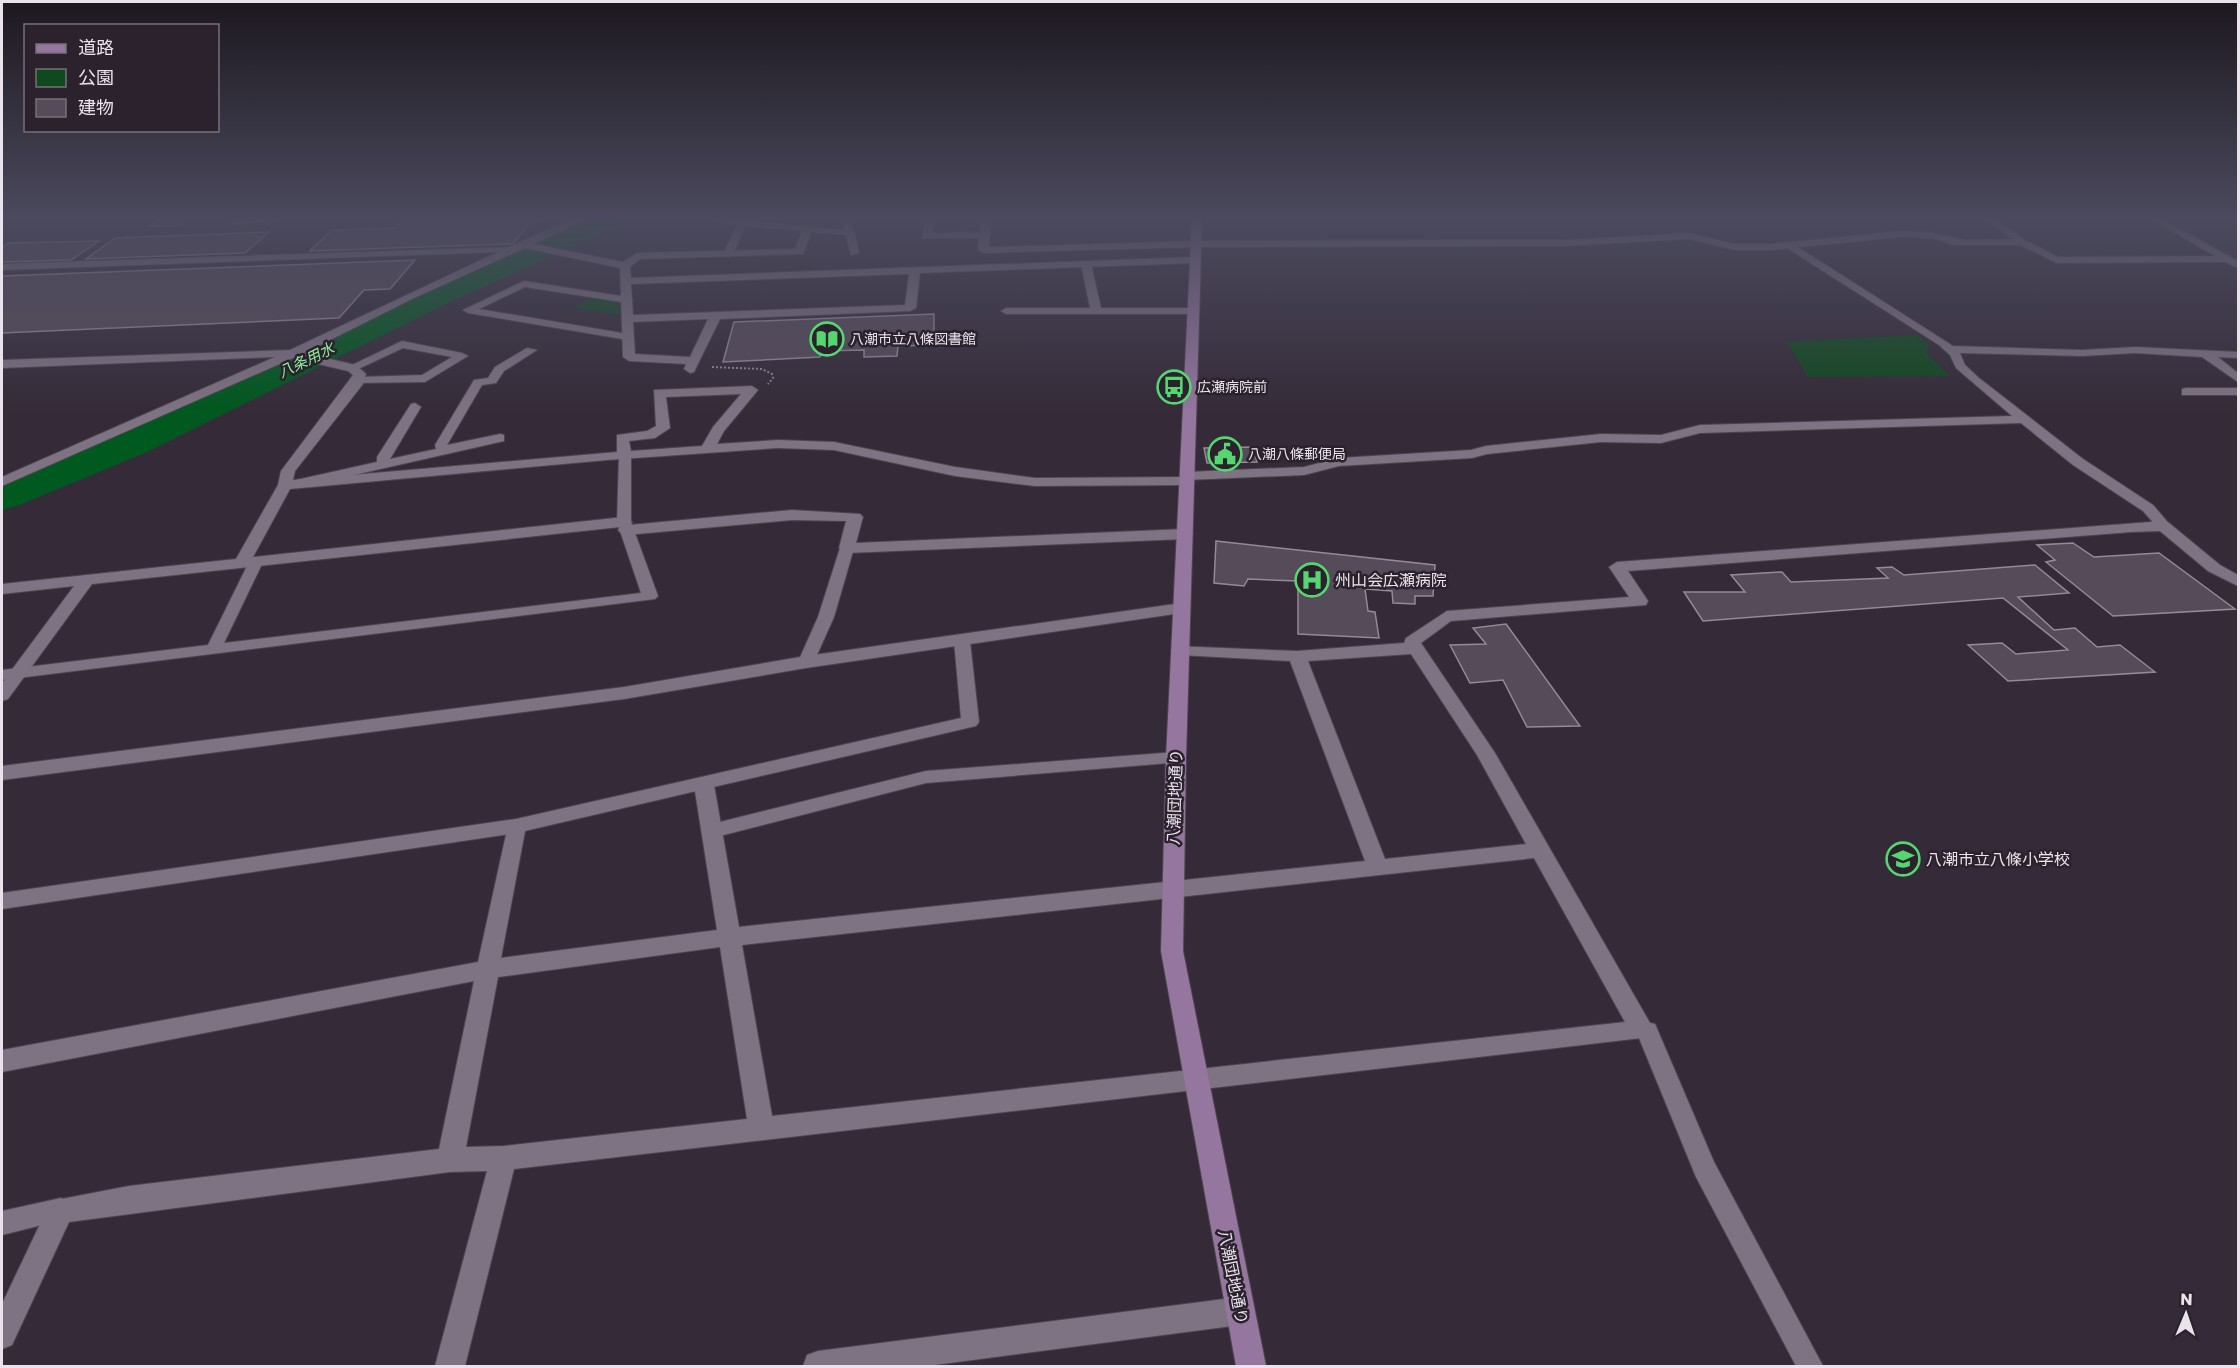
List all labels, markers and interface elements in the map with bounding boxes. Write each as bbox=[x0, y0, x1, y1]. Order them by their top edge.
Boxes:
legend bbox=[24, 24, 219, 132]
text: 道路 bbox=[78, 35, 114, 60]
text: 公園 bbox=[78, 65, 114, 90]
text: 建物 bbox=[78, 95, 114, 120]
library icon: 八潮市立八條図書館 bbox=[809, 321, 845, 357]
place label: 八潮市立八條図書館 bbox=[850, 329, 976, 349]
water label: 八条用水 bbox=[274, 337, 339, 383]
bus stop icon: 広瀬病院前 bbox=[1156, 369, 1192, 405]
place label: 広瀬病院前 bbox=[1197, 377, 1267, 397]
public building icon: 八潮八條郵便局 bbox=[1207, 436, 1243, 472]
place label: 八潮八條郵便局 bbox=[1248, 444, 1346, 464]
hospital icon: 州山会広瀬病院 bbox=[1294, 562, 1330, 598]
place label: 州山会広瀬病院 bbox=[1335, 569, 1447, 592]
street label: 八潮団地通り bbox=[1162, 749, 1188, 845]
school or university icon: 八潮市立八條小学校 bbox=[1885, 841, 1921, 877]
place label: 八潮市立八條小学校 bbox=[1926, 848, 2070, 871]
street label: 八潮団地通り bbox=[1213, 1228, 1253, 1326]
north arrow bbox=[2156, 1284, 2216, 1344]
text: N bbox=[2180, 1288, 2193, 1311]

